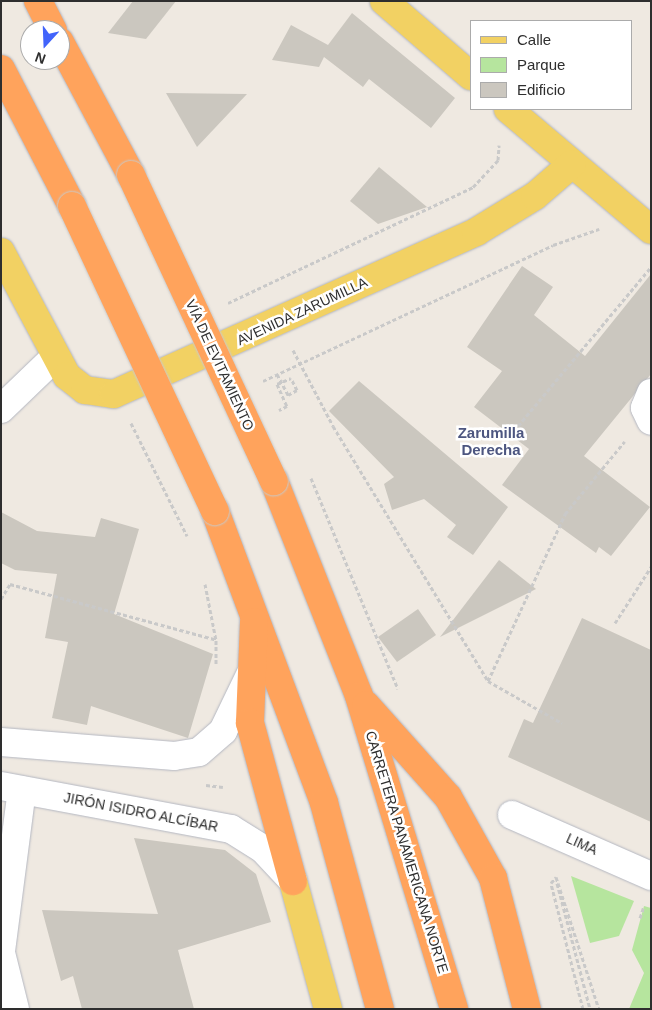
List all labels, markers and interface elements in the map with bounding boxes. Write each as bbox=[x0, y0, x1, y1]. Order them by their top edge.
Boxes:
north arrow bbox=[20, 20, 70, 70]
legend bbox=[470, 20, 632, 110]
text: Calle bbox=[517, 31, 551, 48]
text: N bbox=[33, 49, 48, 67]
text: Parque bbox=[517, 56, 565, 73]
text: Edificio bbox=[517, 81, 565, 98]
street label: AVENIDA ZARUMILLA bbox=[234, 273, 370, 349]
street label: VÍA DE EVITAMIENTO bbox=[182, 296, 258, 434]
district label: Zarumilla Derecha bbox=[458, 423, 524, 458]
street label: CARRETERA PANAMERICANA NORTE bbox=[362, 728, 452, 976]
street label: JIRÓN ISIDRO ALCÍBAR bbox=[62, 789, 220, 835]
street label: LIMA bbox=[564, 830, 600, 858]

